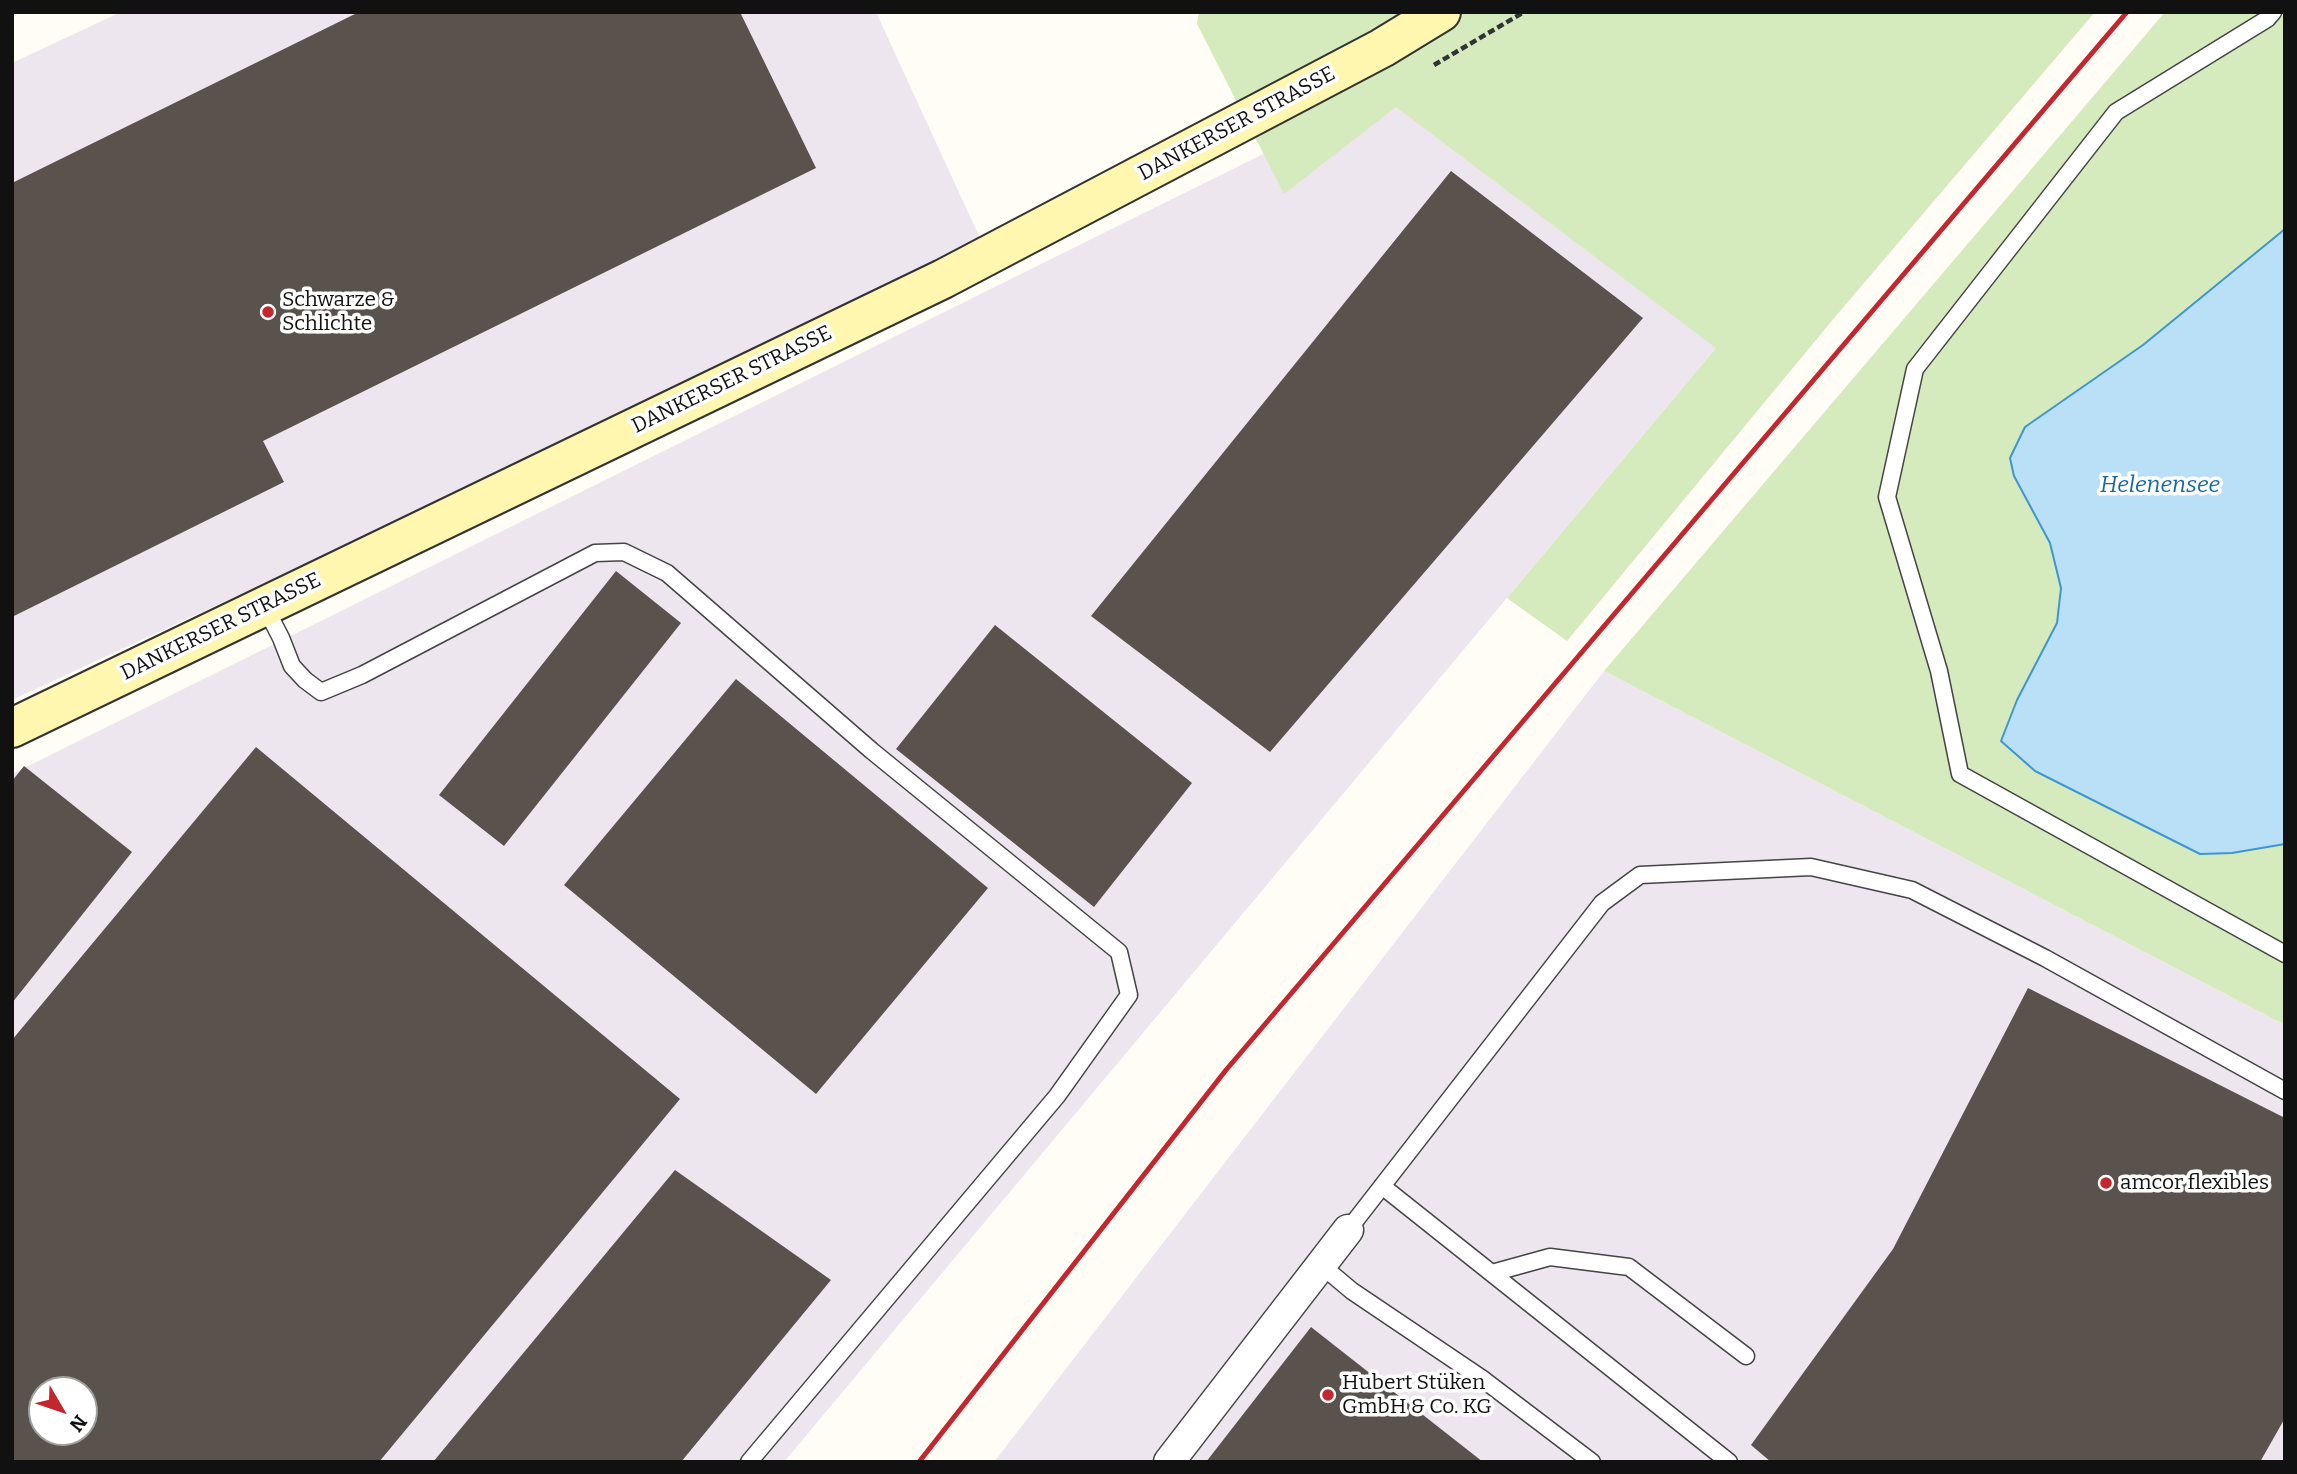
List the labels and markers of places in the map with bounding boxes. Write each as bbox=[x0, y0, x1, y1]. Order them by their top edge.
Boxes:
place label: Schwarze & Schlichte bbox=[282, 287, 395, 337]
marker: Schwarze & Schlichte bbox=[260, 304, 276, 320]
place label: amcor flexibles bbox=[2120, 1170, 2269, 1196]
marker: amcor flexibles bbox=[2098, 1175, 2114, 1191]
place label: Hubert Stüken GmbH & Co. KG bbox=[1342, 1370, 1492, 1420]
marker: Hubert Stüken GmbH & Co. KG bbox=[1320, 1387, 1336, 1403]

